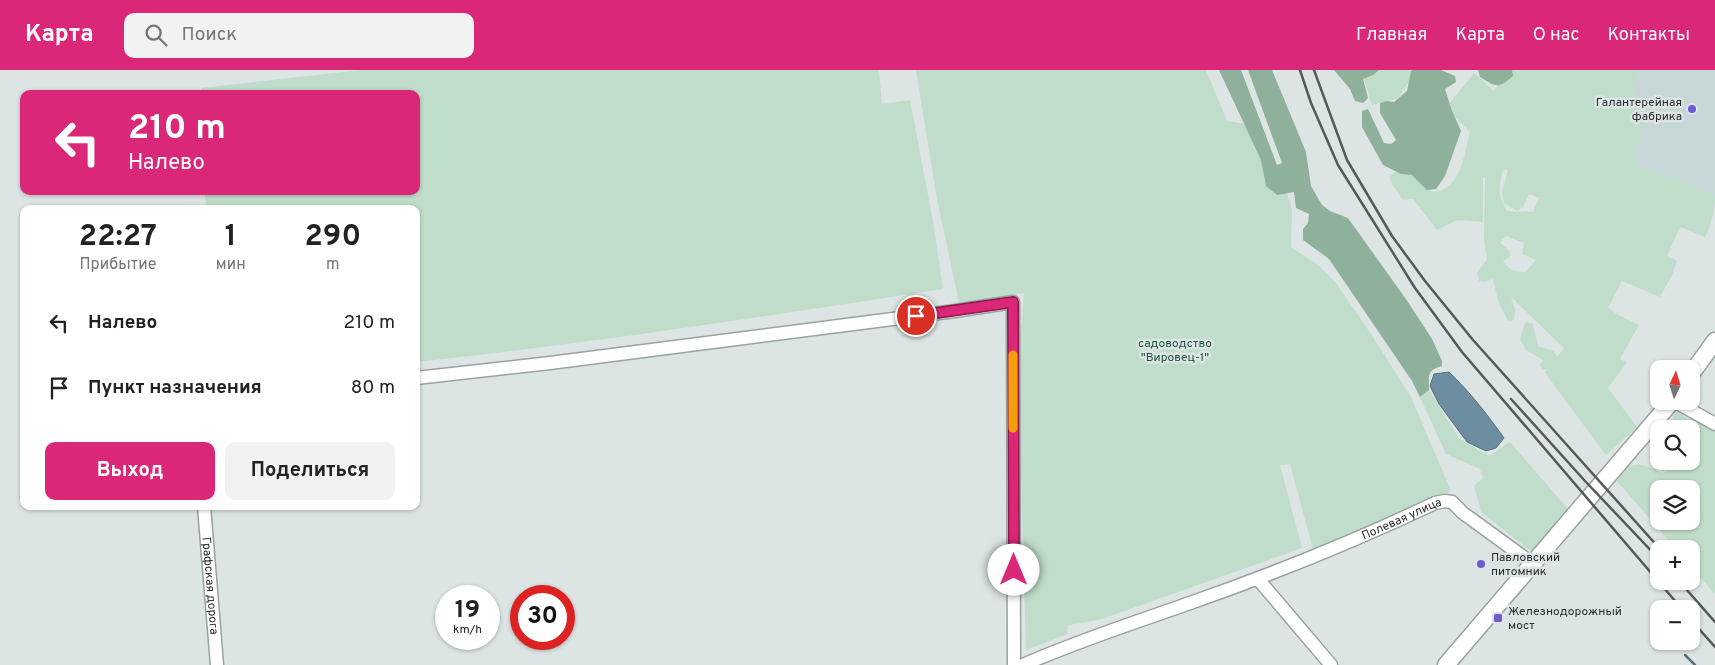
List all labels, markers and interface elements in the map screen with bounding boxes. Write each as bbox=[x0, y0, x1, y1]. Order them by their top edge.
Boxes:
search box bbox=[124, 13, 474, 58]
text: Карта bbox=[25, 20, 94, 50]
icon: search bbox=[142, 21, 170, 49]
text: Поиск bbox=[182, 23, 237, 47]
text: Главная bbox=[1356, 24, 1427, 47]
text: Карта bbox=[1455, 24, 1505, 47]
text: О нас bbox=[1533, 24, 1579, 47]
text: Контакты bbox=[1607, 24, 1690, 47]
place label: Галантерейная фабрика bbox=[1596, 95, 1682, 125]
marker: Галантерейная фабрика bbox=[1686, 103, 1698, 115]
text: 210 m bbox=[128, 107, 226, 151]
icon: left bbox=[45, 110, 110, 175]
text: Налево bbox=[128, 150, 205, 177]
text: 22:27 bbox=[79, 219, 157, 256]
text: 1 bbox=[225, 219, 237, 256]
text: 290 bbox=[305, 219, 361, 256]
text: Прибытие bbox=[80, 255, 156, 275]
text: мин bbox=[216, 255, 246, 275]
text: m bbox=[326, 255, 340, 275]
pin bbox=[895, 295, 937, 337]
icon: arrive bbox=[902, 302, 930, 330]
icon: left bbox=[45, 309, 73, 337]
text: Налево bbox=[88, 311, 157, 335]
text: 210 m bbox=[344, 311, 395, 335]
park label: садоводство "Вировец-1" bbox=[1138, 336, 1212, 366]
north arrow bbox=[1650, 360, 1700, 410]
map controls bbox=[1650, 360, 1700, 650]
icon: arrive bbox=[45, 374, 73, 402]
text: Пункт назначения bbox=[88, 376, 262, 400]
text: 80 m bbox=[351, 376, 395, 400]
button: search bbox=[1650, 420, 1700, 470]
button: Выход bbox=[45, 442, 215, 500]
button: Поделиться bbox=[225, 442, 395, 500]
button: layers bbox=[1650, 480, 1700, 530]
street label: Полевая улица bbox=[1359, 495, 1443, 544]
street label: Графская дорога bbox=[198, 536, 221, 635]
button: + bbox=[1650, 540, 1700, 590]
position arrow bbox=[987, 543, 1039, 595]
place label: Павловский питомник bbox=[1491, 550, 1560, 580]
marker: Павловский питомник bbox=[1475, 558, 1487, 570]
speed limit sign: 30 bbox=[510, 585, 575, 650]
text: 19 bbox=[455, 595, 480, 627]
button: − bbox=[1650, 600, 1700, 650]
place label: Железнодорожный мост bbox=[1508, 604, 1622, 634]
marker: Железнодорожный мост bbox=[1492, 612, 1504, 624]
text: km/h bbox=[453, 622, 482, 638]

